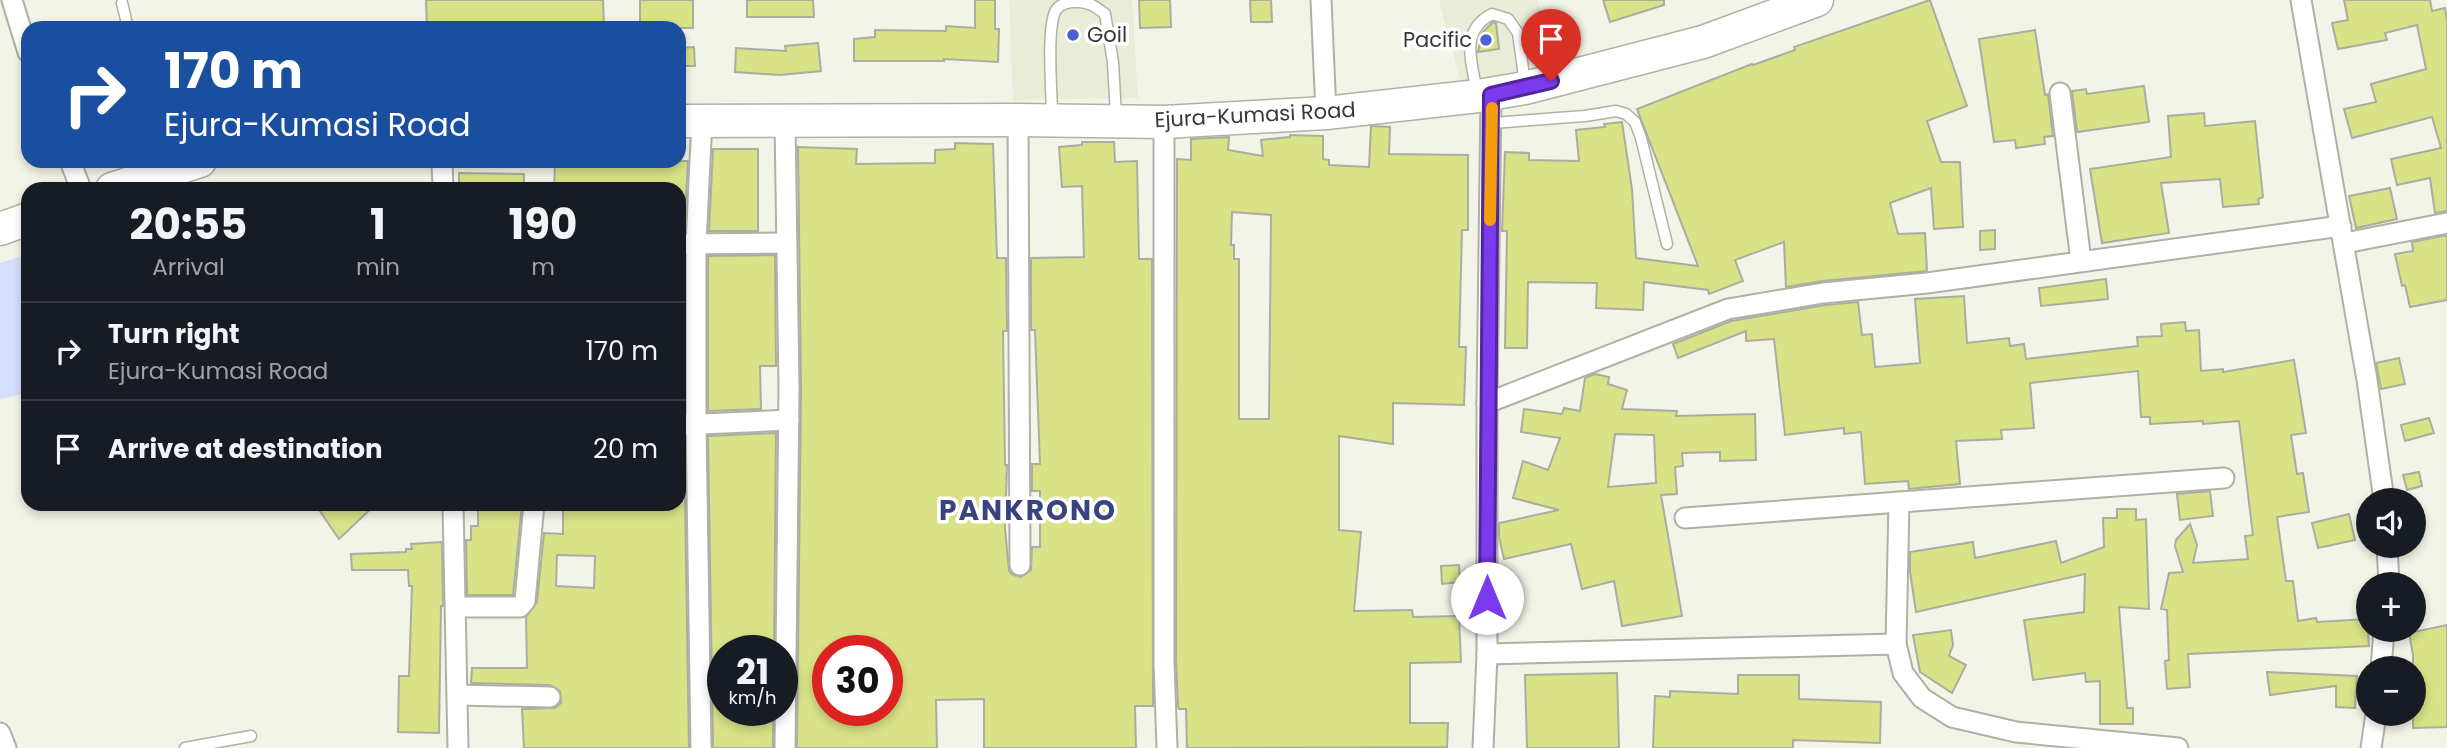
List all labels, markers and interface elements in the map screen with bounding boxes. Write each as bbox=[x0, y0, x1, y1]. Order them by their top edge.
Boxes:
pin bbox=[1521, 9, 1581, 81]
place label: Goil bbox=[1087, 20, 1127, 49]
icon: arrive bbox=[1532, 20, 1570, 58]
place label: Pacific bbox=[1403, 25, 1472, 54]
marker: Goil bbox=[1065, 27, 1081, 43]
marker: Pacific bbox=[1478, 32, 1494, 48]
text: 170 m bbox=[164, 37, 303, 105]
icon: right bbox=[49, 49, 140, 140]
street label: Ejura-Kumasi Road bbox=[1154, 95, 1356, 134]
text: Ejura-Kumasi Road bbox=[164, 102, 471, 147]
text: 20:55 bbox=[130, 195, 247, 254]
text: 1 bbox=[370, 195, 386, 254]
text: 190 bbox=[508, 195, 578, 254]
text: Arrival bbox=[152, 251, 225, 283]
text: min bbox=[356, 251, 400, 283]
text: m bbox=[531, 251, 555, 283]
text: Turn right bbox=[108, 316, 240, 352]
icon: right bbox=[49, 332, 87, 370]
text: 170 m bbox=[585, 333, 658, 369]
text: Ejura-Kumasi Road bbox=[108, 355, 328, 387]
icon: arrive bbox=[49, 430, 87, 468]
text: Arrive at destination bbox=[108, 431, 383, 467]
text: 20 m bbox=[593, 431, 658, 467]
map controls bbox=[2356, 488, 2426, 726]
button: sound bbox=[2356, 488, 2426, 558]
district label: PANKRONO bbox=[939, 491, 1117, 530]
position arrow bbox=[1450, 561, 1524, 635]
button: + bbox=[2356, 572, 2426, 642]
speed limit sign: 30 bbox=[812, 635, 903, 726]
text: 21 bbox=[736, 647, 769, 696]
button: − bbox=[2356, 656, 2426, 726]
text: km/h bbox=[729, 685, 776, 710]

